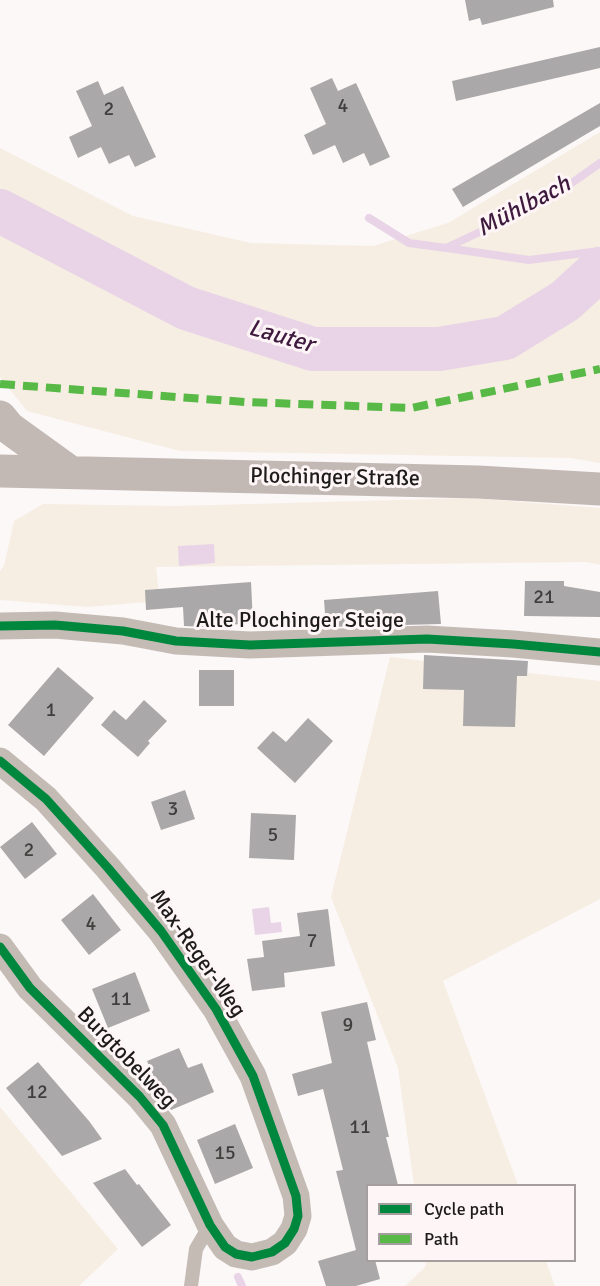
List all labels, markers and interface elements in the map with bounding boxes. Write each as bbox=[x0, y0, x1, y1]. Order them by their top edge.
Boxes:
house number: 4 bbox=[338, 95, 348, 119]
house number: 2 bbox=[104, 98, 114, 122]
water label: Mühlbach bbox=[472, 170, 576, 244]
water label: Lauter bbox=[245, 314, 317, 360]
street label: Plochinger Straße bbox=[250, 463, 420, 493]
house number: 21 bbox=[533, 586, 555, 610]
street label: Alte Plochinger Steige bbox=[196, 608, 404, 634]
house number: 1 bbox=[46, 699, 56, 723]
house number: 3 bbox=[168, 798, 178, 822]
house number: 5 bbox=[268, 824, 278, 848]
house number: 2 bbox=[24, 839, 34, 863]
street label: Max-Reger-Weg bbox=[143, 885, 251, 1023]
house number: 4 bbox=[86, 913, 96, 937]
house number: 7 bbox=[307, 930, 317, 954]
house number: 11 bbox=[110, 988, 132, 1012]
street label: Burgtobelweg bbox=[71, 1002, 181, 1114]
house number: 9 bbox=[343, 1014, 353, 1038]
house number: 12 bbox=[26, 1081, 48, 1105]
house number: 11 bbox=[349, 1116, 371, 1140]
house number: 15 bbox=[214, 1142, 236, 1166]
legend bbox=[366, 1184, 576, 1262]
text: Cycle path bbox=[424, 1198, 504, 1220]
text: Path bbox=[424, 1228, 459, 1250]

